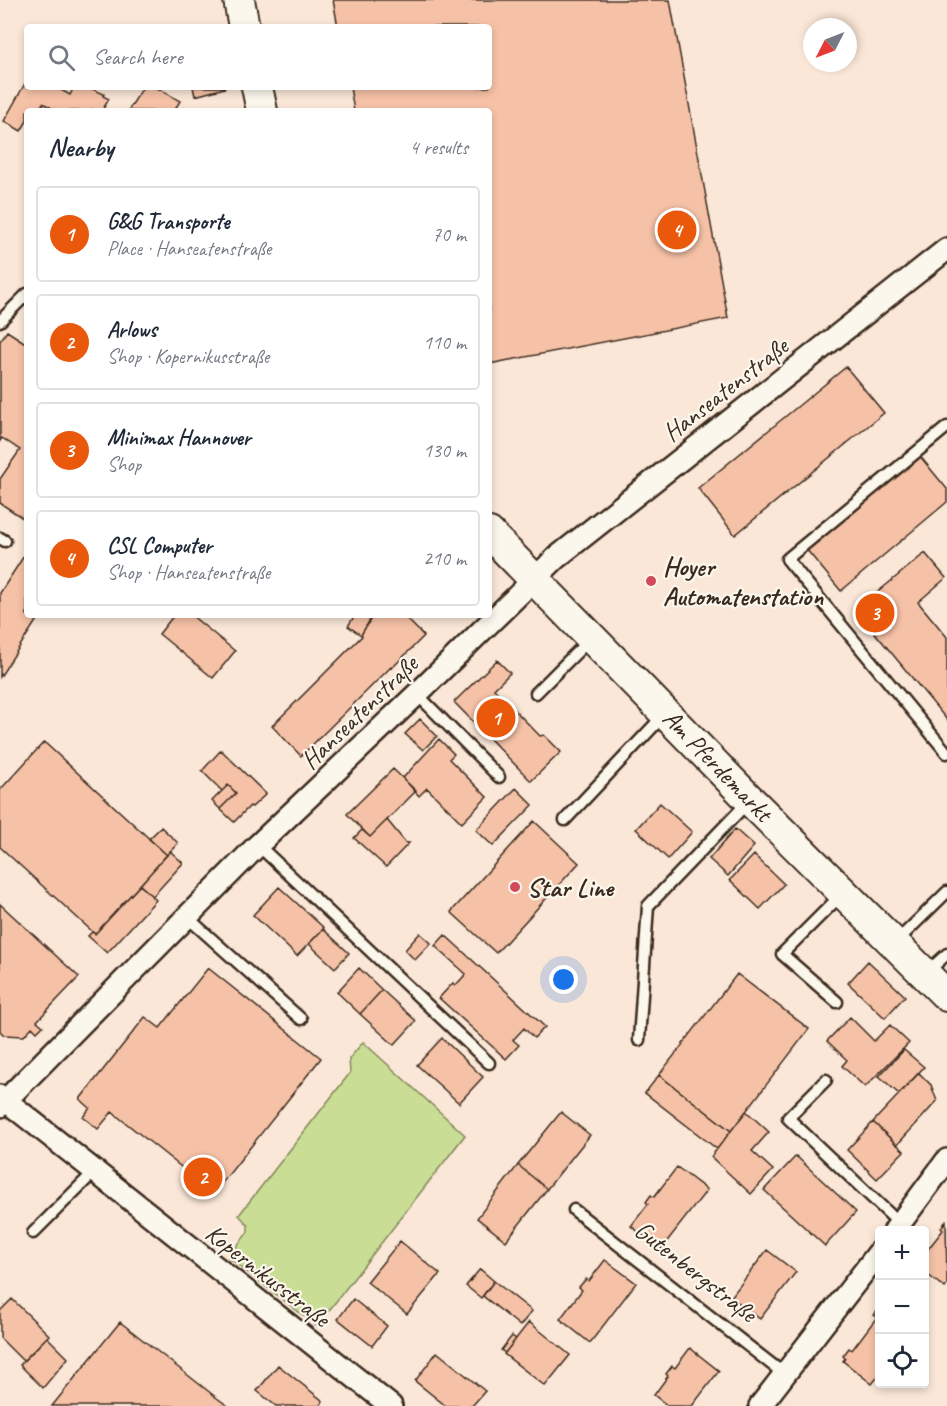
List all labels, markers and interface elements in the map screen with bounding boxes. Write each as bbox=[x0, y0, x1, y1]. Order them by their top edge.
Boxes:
north arrow bbox=[803, 18, 857, 72]
search box bbox=[24, 24, 492, 90]
icon: search bbox=[45, 41, 78, 74]
text: Search here bbox=[93, 43, 183, 71]
text: Nearby bbox=[48, 131, 113, 164]
text: 4 results bbox=[409, 135, 468, 160]
text: G&G Transporte bbox=[107, 208, 230, 236]
pin: 4 bbox=[658, 208, 696, 252]
text: 1 bbox=[65, 222, 74, 247]
text: 70 m bbox=[432, 222, 466, 247]
text: Place · Hanseatenstraße bbox=[107, 236, 271, 261]
text: Arlows bbox=[107, 316, 157, 344]
street label: Hanseatenstraße bbox=[656, 329, 797, 449]
text: 2 bbox=[65, 330, 74, 355]
text: 110 m bbox=[423, 330, 466, 355]
text: Shop · Kopernikusstraße bbox=[107, 344, 269, 369]
text: Minimax Hannover bbox=[107, 424, 251, 452]
text: 3 bbox=[65, 438, 74, 463]
text: 130 m bbox=[423, 438, 466, 463]
text: Shop bbox=[107, 452, 141, 477]
text: CSL Computer bbox=[107, 532, 212, 560]
text: 4 bbox=[65, 546, 74, 571]
text: 210 m bbox=[423, 546, 466, 571]
place label: Hoyer Automatenstation bbox=[663, 550, 824, 613]
text: Shop · Hanseatenstraße bbox=[107, 560, 270, 585]
marker: Hoyer Automatenstation bbox=[644, 574, 658, 588]
pin: 3 bbox=[856, 590, 894, 636]
street label: Hanseatenstraße bbox=[294, 646, 427, 777]
pin: 1 bbox=[476, 696, 516, 740]
street label: Am Pferdemarkt bbox=[656, 702, 781, 830]
place label: Star Line bbox=[527, 871, 615, 904]
marker: Star Line bbox=[508, 880, 522, 894]
your location bbox=[549, 965, 578, 994]
pin: 2 bbox=[184, 1154, 222, 1200]
street label: Gutenbergstraße bbox=[628, 1213, 766, 1331]
street label: Kopernikusstraße bbox=[199, 1216, 339, 1336]
map controls bbox=[875, 1226, 929, 1388]
button: + bbox=[875, 1226, 929, 1280]
button: − bbox=[875, 1280, 929, 1334]
button: locate bbox=[875, 1334, 929, 1388]

